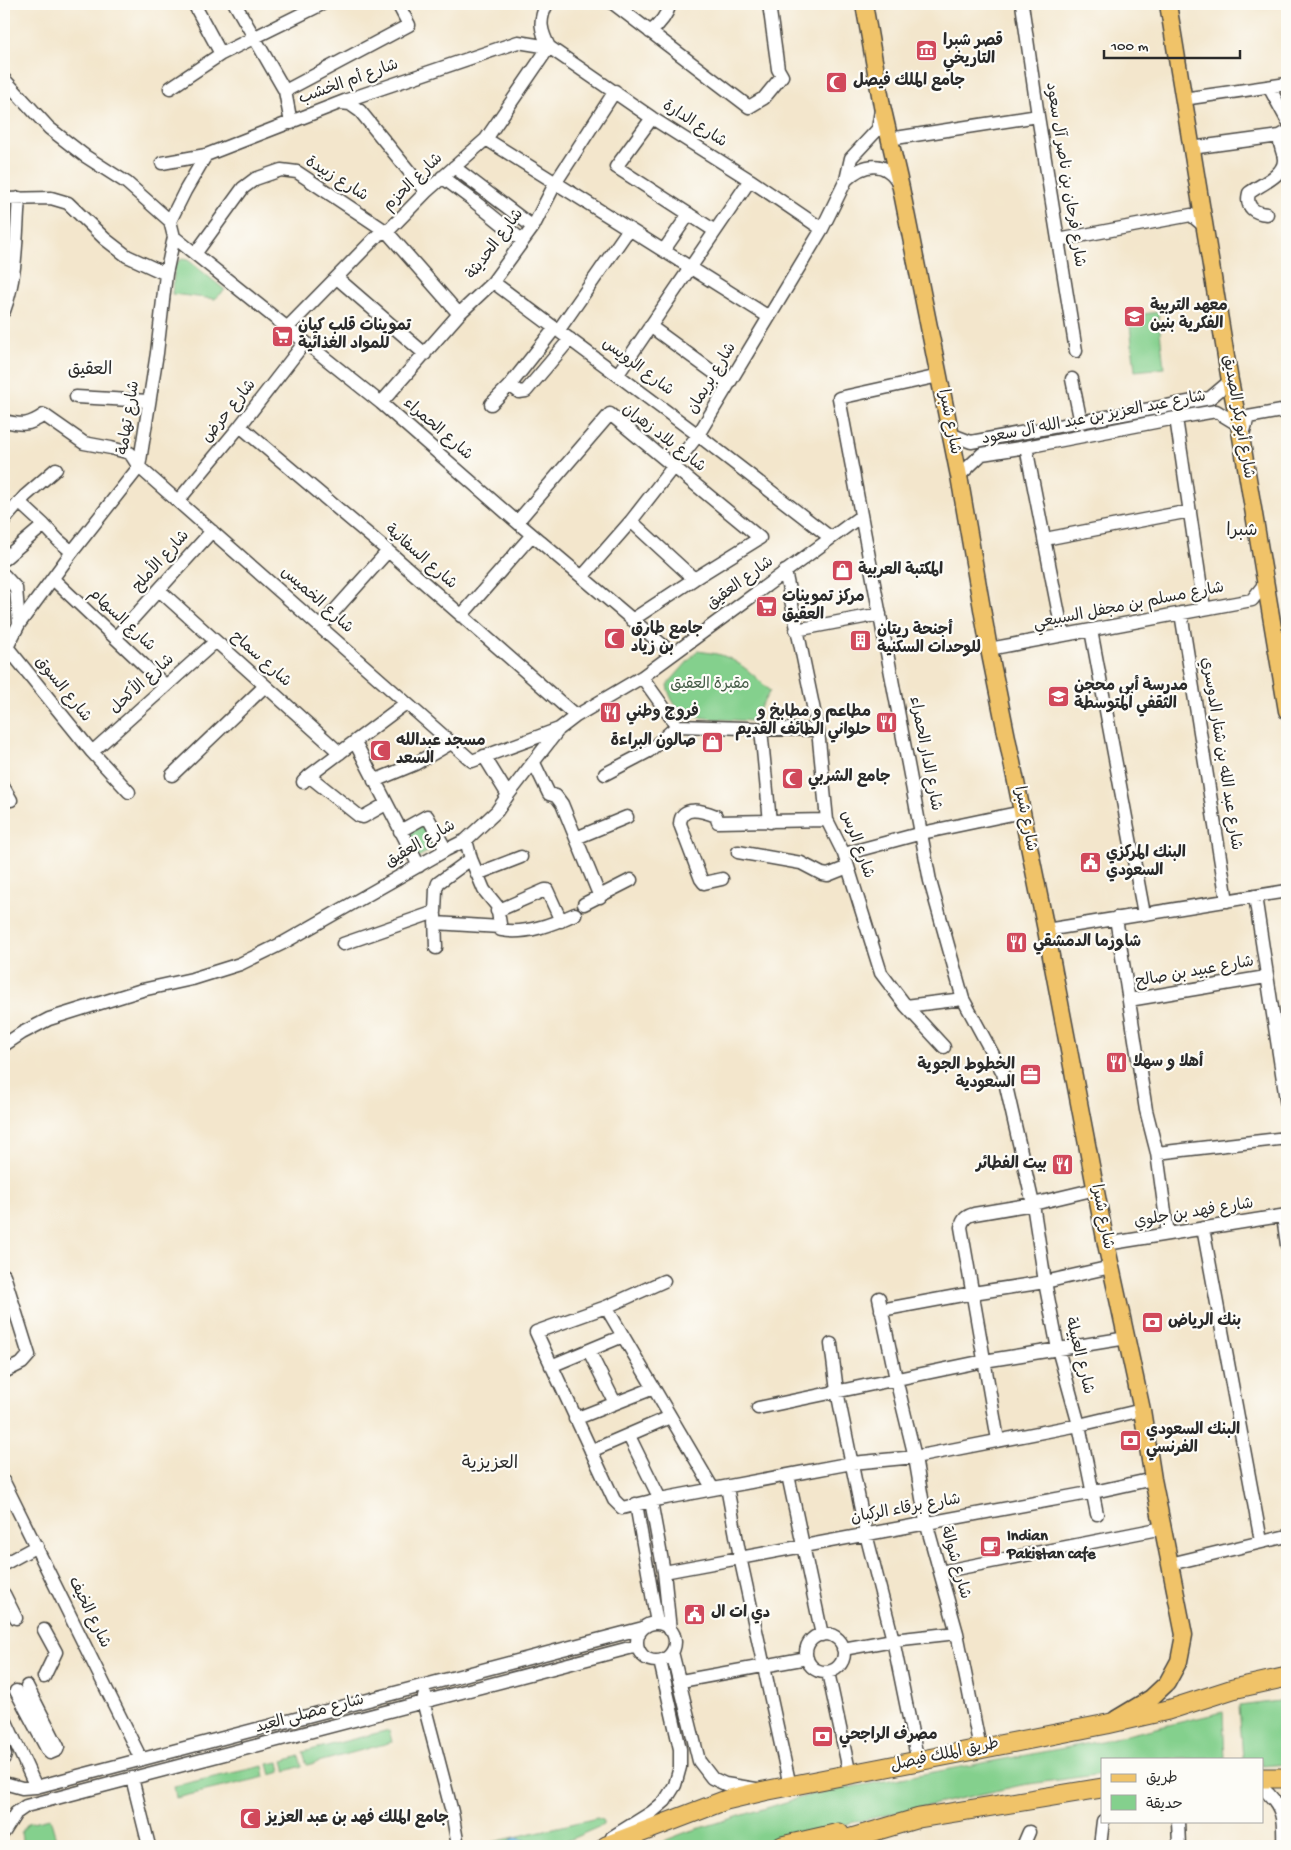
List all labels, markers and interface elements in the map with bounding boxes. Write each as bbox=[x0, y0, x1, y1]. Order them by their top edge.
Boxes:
scale bar bbox=[1104, 28, 1240, 60]
place label: قصر شبرا التاريخي bbox=[943, 31, 1003, 72]
text: 100 m bbox=[1110, 38, 1149, 56]
museum icon: قصر شبرا التاريخي bbox=[915, 39, 939, 63]
street label: شارع أم الخشب bbox=[296, 54, 402, 110]
mosque icon: جامع الملك فيصل bbox=[825, 70, 849, 94]
place label: جامع الملك فيصل bbox=[853, 71, 965, 92]
street label: شارع فرحان بن ناصر آل سعود bbox=[1040, 81, 1089, 269]
street label: شارع الدارة bbox=[658, 97, 730, 153]
street label: شارع الحزم bbox=[380, 150, 448, 216]
street label: شارع زبيدة bbox=[301, 153, 371, 207]
street label: شارع الحديثة bbox=[463, 205, 529, 284]
place label: معهد التربية الفكرية بنين bbox=[1150, 297, 1228, 335]
school or university icon: معهد التربية الفكرية بنين bbox=[1122, 304, 1146, 328]
place label: تموينات قلب كيان للمواد الغذائية bbox=[298, 316, 412, 355]
supermarket icon: تموينات قلب كيان للمواد الغذائية bbox=[270, 324, 294, 348]
street label: شارع الرويس bbox=[597, 335, 677, 401]
street label: شارع بريمان bbox=[684, 340, 742, 418]
street label: شارع أبو بكر الصديق bbox=[1217, 353, 1259, 480]
district label: العقيق bbox=[68, 360, 112, 381]
street label: شارع حرض bbox=[199, 377, 261, 447]
street label: شارع تهامة bbox=[114, 380, 145, 456]
street label: شارع عبد العزيز بن عبد الله آل سعود bbox=[980, 387, 1208, 450]
street label: شارع شبرا bbox=[932, 388, 964, 456]
street label: شارع الحمراء bbox=[398, 395, 476, 465]
street label: شارع بلاد زهران bbox=[617, 400, 709, 478]
street label: شارع السفانية bbox=[380, 521, 461, 594]
district label: شبرا bbox=[1226, 521, 1258, 542]
street label: شارع الأملح bbox=[126, 525, 195, 597]
street label: شارع العقيق bbox=[704, 553, 778, 615]
shop icon: المكتبة العربية bbox=[830, 559, 854, 583]
place label: المكتبة العربية bbox=[858, 561, 943, 581]
street label: شارع الخميس bbox=[276, 563, 356, 639]
street label: شارع مسلم بن مجفل السبيعي bbox=[1032, 579, 1226, 637]
street label: شارع السهام bbox=[84, 585, 158, 657]
place label: مركز تموينات العقيق bbox=[782, 588, 865, 626]
supermarket icon: مركز تموينات العقيق bbox=[754, 595, 778, 619]
place label: أجنحة ريتان للوحدات السكنية bbox=[877, 618, 981, 659]
place label: جامع طارق بن زياد bbox=[631, 620, 703, 658]
mosque icon: جامع طارق بن زياد bbox=[603, 627, 627, 651]
street label: شارع سماح bbox=[226, 628, 294, 692]
building icon: أجنحة ريتان للوحدات السكنية bbox=[849, 628, 873, 652]
street label: شارع الأكحل bbox=[104, 648, 179, 719]
street label: شارع السوق bbox=[30, 653, 94, 727]
street label: شارع عبد الله بن شتار الدوسري bbox=[1195, 656, 1245, 852]
place label: مدرسة أبي محجن الثقفي المتوسطة bbox=[1074, 674, 1188, 717]
park label: مقبرة العقيق bbox=[670, 676, 750, 695]
school or university icon: مدرسة أبي محجن الثقفي المتوسطة bbox=[1046, 684, 1070, 708]
street label: شارع الدار الحمراء bbox=[904, 695, 944, 813]
restaurant icon: فروج وطني bbox=[598, 701, 622, 725]
place label: فروج وطني bbox=[626, 702, 699, 725]
place label: مطاعم و مطابخ و حلواني الطائف القديم bbox=[735, 702, 871, 743]
restaurant icon: مطاعم و مطابخ و حلواني الطائف القديم bbox=[875, 710, 899, 734]
shop icon: صالون البراءة bbox=[700, 730, 724, 754]
place label: مسجد عبدالله السعد bbox=[396, 732, 486, 770]
place label: صالون البراءة bbox=[611, 732, 696, 752]
mosque icon: مسجد عبدالله السعد bbox=[368, 739, 392, 763]
mosque icon: جامع الشربي bbox=[780, 766, 804, 790]
place label: جامع الشربي bbox=[808, 768, 891, 790]
street label: شارع شبرا bbox=[1008, 785, 1040, 853]
street label: شارع الرس bbox=[835, 808, 877, 882]
street label: شارع العقيق bbox=[382, 817, 460, 873]
place label: البنك المركزي السعودي bbox=[1106, 844, 1186, 882]
public building icon: البنك المركزي السعودي bbox=[1078, 851, 1102, 875]
restaurant icon: شاورما الدمشقي bbox=[1005, 931, 1029, 955]
place label: شاورما الدمشقي bbox=[1033, 933, 1141, 955]
street label: شارع عبيد بن صالح bbox=[1134, 953, 1256, 993]
place label: أهلا و سهلا bbox=[1133, 1050, 1204, 1073]
restaurant icon: أهلا و سهلا bbox=[1105, 1051, 1129, 1075]
place label: الخطوط الجوية السعودية bbox=[917, 1056, 1015, 1094]
office icon: الخطوط الجوية السعودية bbox=[1019, 1063, 1043, 1087]
restaurant icon: بيت الفطائر bbox=[1051, 1153, 1075, 1177]
place label: بيت الفطائر bbox=[974, 1155, 1047, 1175]
street label: شارع شبرا bbox=[1085, 1183, 1117, 1251]
street label: شارع فهد بن جلوي bbox=[1133, 1195, 1255, 1233]
bank icon: بنك الرياض bbox=[1140, 1310, 1164, 1334]
place label: بنك الرياض bbox=[1168, 1312, 1241, 1332]
street label: شارع العبيلة bbox=[1059, 1315, 1098, 1396]
place label: البنك السعودي الفرنسي bbox=[1146, 1421, 1240, 1461]
bank icon: البنك السعودي الفرنسي bbox=[1118, 1428, 1142, 1452]
district label: العزيزية bbox=[462, 1454, 518, 1475]
street label: شارع برقاء الركبان bbox=[849, 1491, 963, 1529]
street label: شارع شوالة bbox=[935, 1524, 974, 1602]
place label: Indian Pakistan cafe bbox=[1006, 1528, 1096, 1565]
cafe icon: Indian Pakistan cafe bbox=[979, 1534, 1003, 1558]
street label: شارع الخيف bbox=[63, 1574, 113, 1652]
public building icon: دي ات ال bbox=[683, 1602, 707, 1626]
place label: دي ات ال bbox=[711, 1604, 770, 1624]
street label: شارع مصلى العيد bbox=[254, 1691, 366, 1739]
bank icon: مصرف الراجحي bbox=[811, 1724, 835, 1748]
place label: مصرف الراجحي bbox=[839, 1725, 938, 1748]
street label: طريق الملك فيصل bbox=[889, 1735, 1001, 1777]
legend bbox=[1101, 1758, 1264, 1822]
text: طريق bbox=[1146, 1770, 1178, 1788]
text: حديقة bbox=[1146, 1796, 1183, 1814]
mosque icon: جامع الملك فهد بن عبد العزيز bbox=[238, 1807, 262, 1831]
place label: جامع الملك فهد بن عبد العزيز bbox=[264, 1808, 449, 1829]

